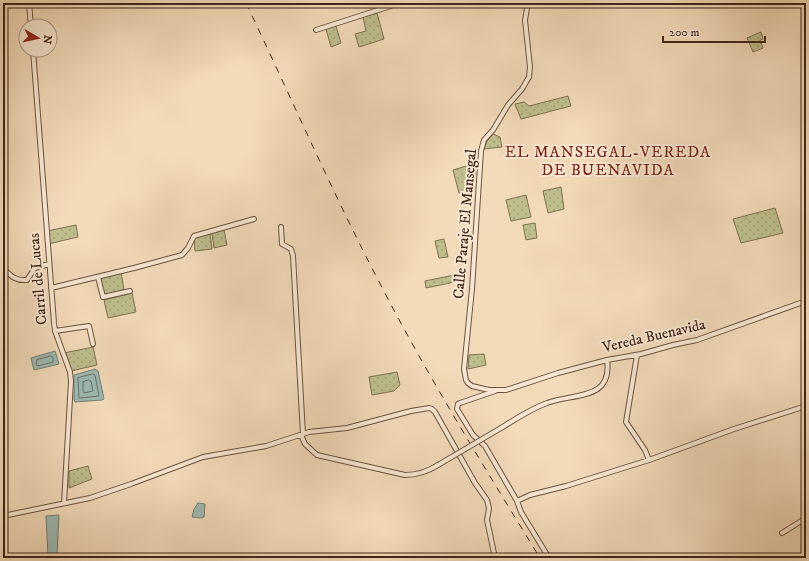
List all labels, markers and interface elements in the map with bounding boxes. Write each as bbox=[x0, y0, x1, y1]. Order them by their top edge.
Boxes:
north arrow bbox=[18, 18, 58, 58]
scale bar bbox=[663, 18, 765, 44]
text: 200 m bbox=[669, 25, 699, 40]
text: N bbox=[39, 34, 55, 45]
district label: EL MANSEGAL-VEREDA DE BUENAVIDA bbox=[505, 142, 711, 180]
street label: Calle Paraje El Mansegal bbox=[449, 148, 481, 300]
street label: Carril de Lucas bbox=[25, 232, 51, 326]
street label: Vereda Buenavida bbox=[600, 315, 708, 357]

